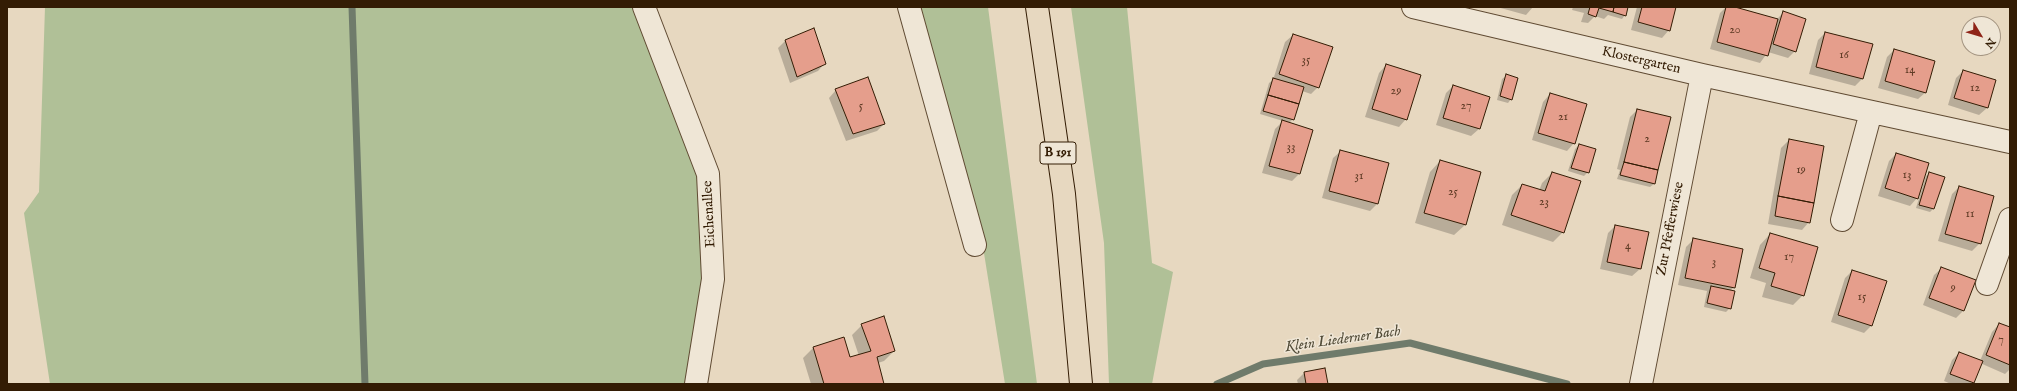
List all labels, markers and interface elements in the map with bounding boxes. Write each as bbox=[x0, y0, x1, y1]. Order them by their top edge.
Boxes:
north arrow bbox=[1961, 16, 2001, 56]
house number: 20 bbox=[1729, 24, 1741, 38]
text: N bbox=[1981, 35, 1998, 51]
street label: Klostergarten bbox=[1600, 44, 1682, 78]
house number: 16 bbox=[1839, 49, 1849, 63]
house number: 35 bbox=[1302, 54, 1310, 68]
house number: 14 bbox=[1905, 64, 1915, 78]
house number: 12 bbox=[1970, 82, 1980, 96]
house number: 29 bbox=[1391, 85, 1401, 99]
house number: 5 bbox=[859, 100, 863, 114]
house number: 27 bbox=[1460, 100, 1472, 114]
house number: 21 bbox=[1558, 111, 1568, 125]
house number: 2 bbox=[1644, 133, 1650, 147]
house number: 33 bbox=[1287, 141, 1295, 155]
road number: B 191 bbox=[1040, 142, 1076, 164]
house number: 19 bbox=[1796, 164, 1806, 178]
house number: 13 bbox=[1903, 169, 1911, 183]
house number: 31 bbox=[1355, 170, 1363, 184]
street label: Eichenallee bbox=[700, 180, 720, 248]
street label: Zur Pfefferwiese bbox=[1654, 181, 1688, 277]
house number: 25 bbox=[1448, 186, 1458, 200]
house number: 23 bbox=[1539, 196, 1549, 210]
house number: 11 bbox=[1966, 208, 1974, 222]
house number: 4 bbox=[1625, 240, 1631, 254]
house number: 17 bbox=[1784, 251, 1794, 265]
house number: 3 bbox=[1712, 256, 1716, 270]
house number: 9 bbox=[1950, 282, 1956, 296]
house number: 15 bbox=[1858, 291, 1866, 305]
water label: Klein Liederner Bach bbox=[1284, 323, 1402, 357]
house number: 7 bbox=[1998, 334, 2004, 348]

